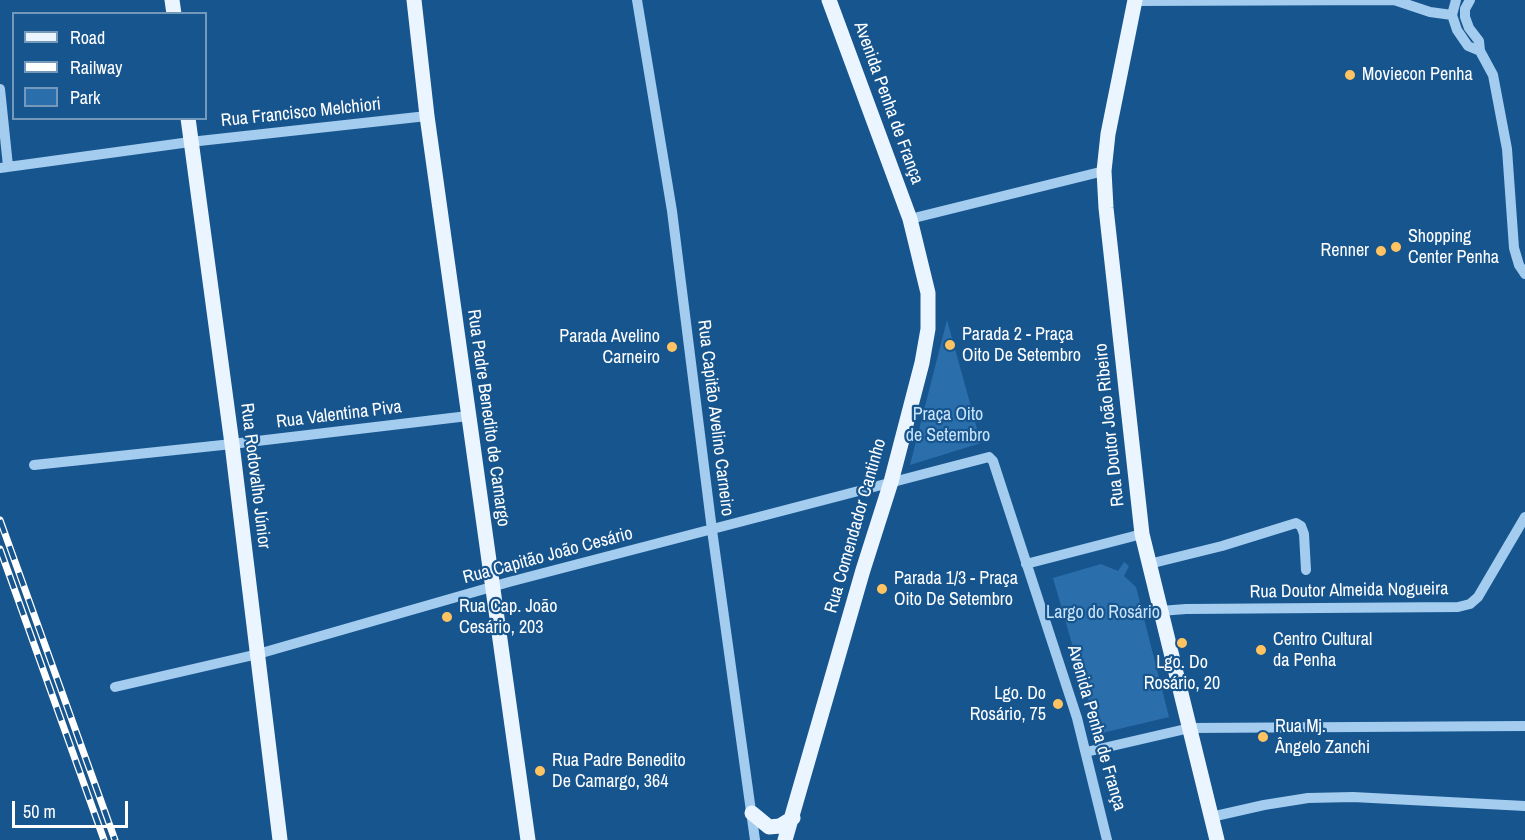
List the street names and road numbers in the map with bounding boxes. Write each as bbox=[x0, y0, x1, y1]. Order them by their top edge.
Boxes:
street label: Avenida Penha de França bbox=[849, 19, 927, 187]
street label: Rua Francisco Melchiori bbox=[220, 94, 382, 132]
street label: Rua Padre Benedito de Camargo bbox=[462, 308, 514, 528]
street label: Rua Capitão Avelino Carneiro bbox=[692, 319, 738, 517]
street label: Rua Doutor João Ribeiro bbox=[1091, 342, 1129, 508]
street label: Rua Valentina Piva bbox=[275, 397, 403, 433]
street label: Rua Rodovalho Júnior bbox=[235, 402, 275, 550]
street label: Rua Comendador Cantinho bbox=[821, 436, 891, 616]
street label: Rua Capitão João Cesário bbox=[461, 523, 635, 589]
street label: Rua Doutor Almeida Nogueira bbox=[1250, 578, 1448, 604]
street label: Avenida Penha de França bbox=[1062, 643, 1130, 813]

